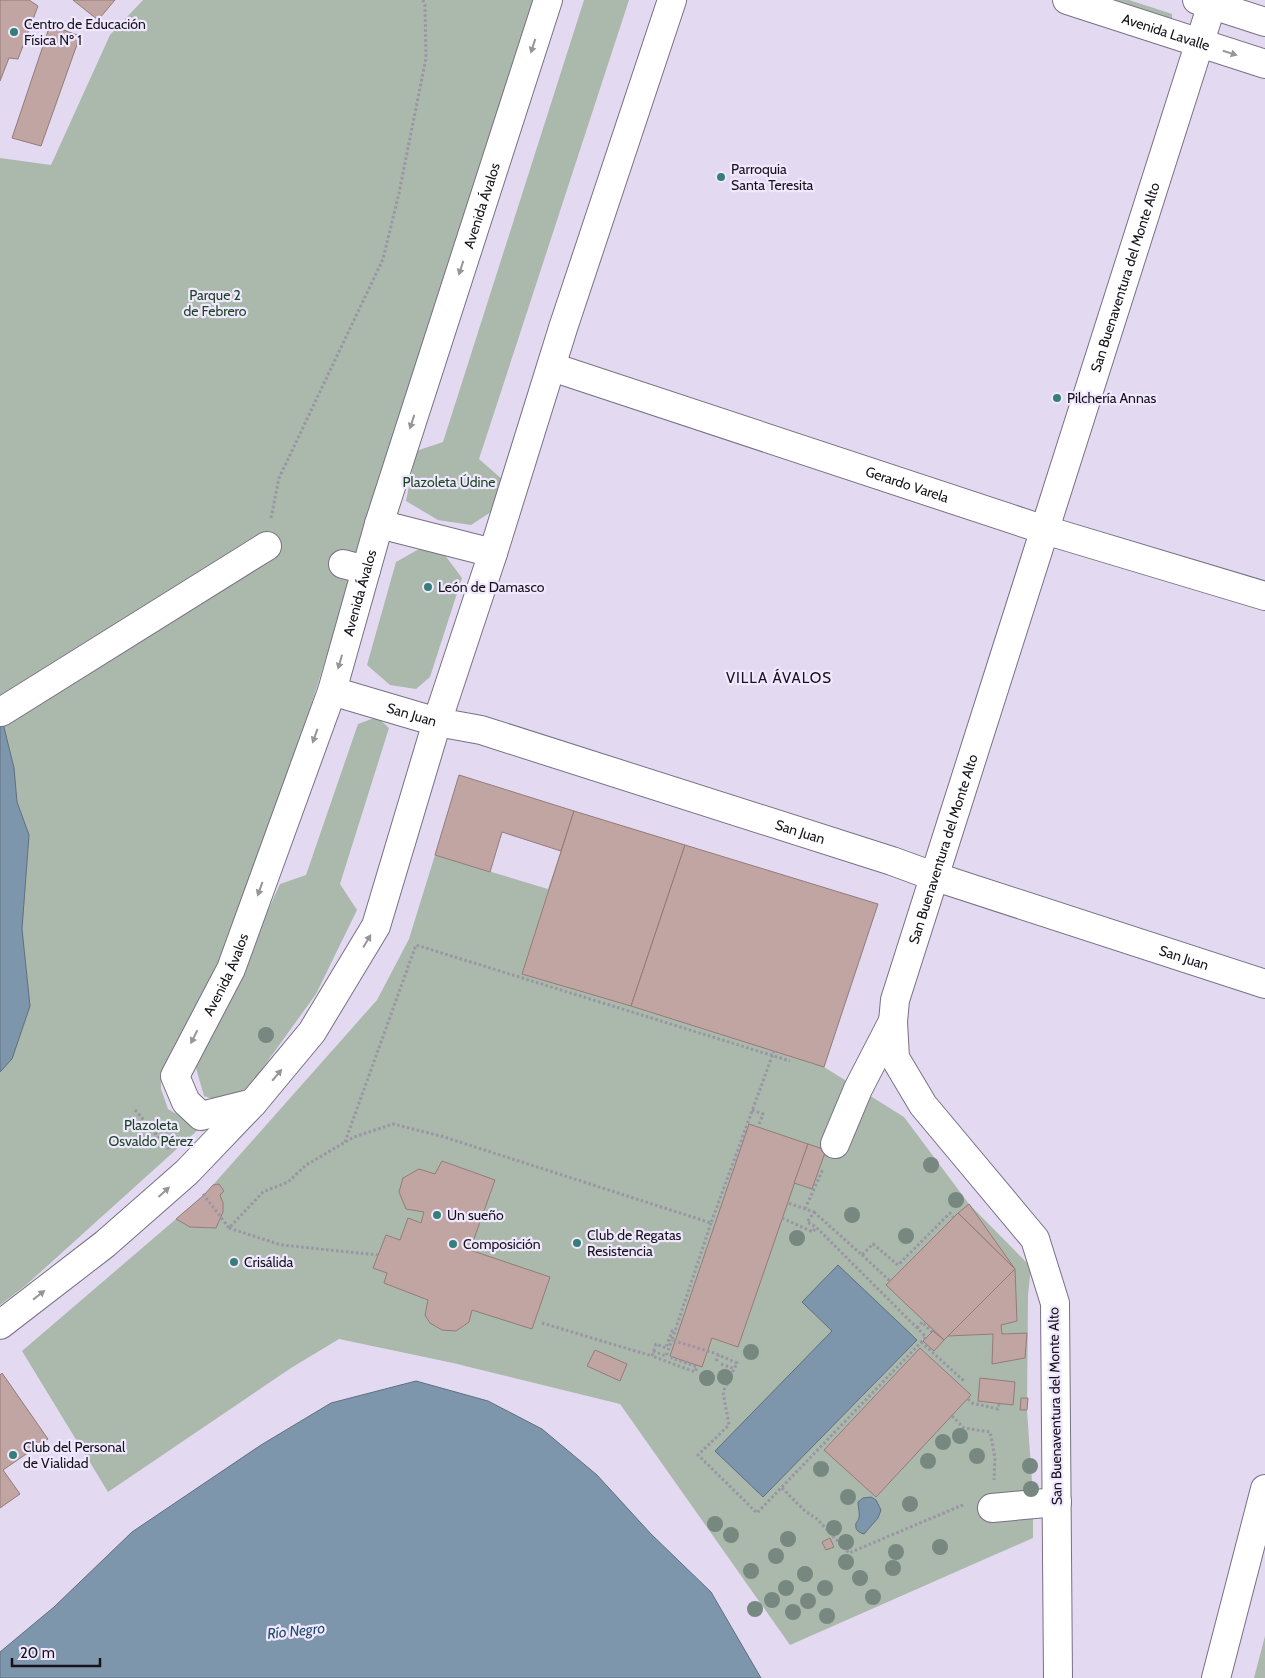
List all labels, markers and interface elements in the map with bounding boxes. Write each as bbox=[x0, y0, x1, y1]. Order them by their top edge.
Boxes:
street label: Avenida Lavalle bbox=[1120, 9, 1212, 55]
place label: Centro de Educación Física Nº 1 bbox=[24, 15, 146, 49]
marker: Centro de Educación Física Nº 1 bbox=[8, 26, 20, 38]
one-way arrow bbox=[528, 39, 536, 54]
one-way arrow bbox=[1223, 50, 1238, 57]
street label: Avenida Ávalos bbox=[459, 160, 504, 251]
place label: Parroquia Santa Teresita bbox=[731, 160, 814, 194]
marker: Parroquia Santa Teresita bbox=[715, 171, 727, 183]
street label: San Buenaventura del Monte Alto bbox=[1086, 180, 1164, 374]
one-way arrow bbox=[457, 260, 465, 275]
park label: Parque 2 de Febrero bbox=[183, 286, 247, 320]
place label: Pilchería Annas bbox=[1067, 389, 1156, 407]
marker: Pilchería Annas bbox=[1051, 392, 1063, 404]
one-way arrow bbox=[407, 415, 415, 430]
street label: Gerardo Varela bbox=[863, 462, 951, 507]
park label: Plazoleta Údine bbox=[403, 473, 495, 491]
street label: Avenida Ávalos bbox=[339, 547, 380, 638]
place label: León de Damasco bbox=[438, 578, 545, 596]
marker: León de Damasco bbox=[422, 581, 434, 593]
one-way arrow bbox=[336, 655, 344, 670]
district label: VILLA ÁVALOS bbox=[726, 668, 832, 687]
street label: San Juan bbox=[385, 699, 439, 730]
one-way arrow bbox=[311, 729, 318, 744]
street label: San Buenaventura del Monte Alto bbox=[904, 752, 982, 946]
street label: San Juan bbox=[773, 815, 827, 848]
one-way arrow bbox=[256, 882, 264, 897]
street label: Avenida Ávalos bbox=[199, 931, 252, 1019]
one-way arrow bbox=[363, 934, 372, 947]
street label: San Juan bbox=[1157, 941, 1211, 974]
one-way arrow bbox=[190, 1030, 198, 1045]
one-way arrow bbox=[271, 1069, 282, 1082]
park label: Plazoleta Osvaldo Pérez bbox=[109, 1116, 194, 1150]
one-way arrow bbox=[157, 1186, 169, 1198]
place label: Un sueño bbox=[447, 1206, 504, 1224]
marker: Un sueño bbox=[431, 1209, 443, 1221]
place label: Club de Regatas Resistencia bbox=[587, 1226, 682, 1260]
place label: Composición bbox=[463, 1235, 541, 1253]
marker: Club de Regatas Resistencia bbox=[571, 1237, 583, 1249]
marker: Composición bbox=[447, 1238, 459, 1250]
place label: Crisálida bbox=[244, 1253, 293, 1271]
marker: Crisálida bbox=[228, 1256, 240, 1268]
one-way arrow bbox=[32, 1290, 45, 1301]
street label: San Buenaventura del Monte Alto bbox=[1044, 1307, 1066, 1505]
place label: Club del Personal de Vialidad bbox=[23, 1438, 126, 1472]
marker: Club del Personal de Vialidad bbox=[7, 1449, 19, 1461]
water label: Río Negro bbox=[266, 1619, 326, 1643]
scale bar bbox=[12, 1636, 100, 1668]
text: 20 m bbox=[20, 1644, 55, 1662]

